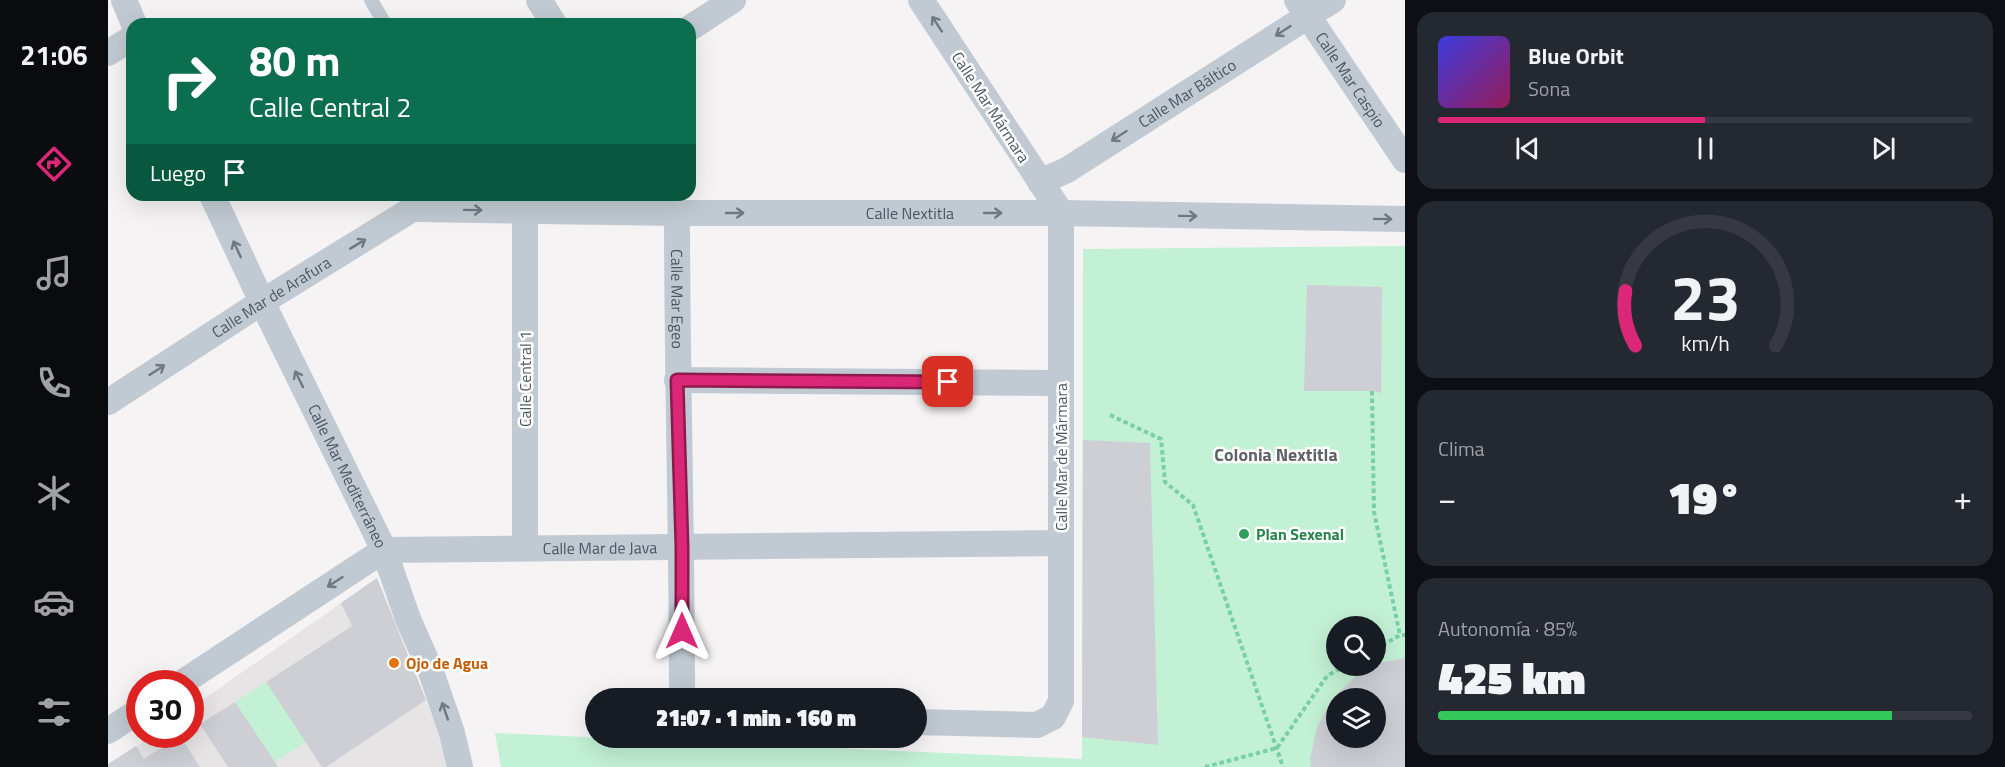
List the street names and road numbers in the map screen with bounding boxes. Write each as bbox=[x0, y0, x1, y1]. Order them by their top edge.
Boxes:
street label: Calle Mar Caspio bbox=[1310, 27, 1392, 132]
street label: Calle Mar Mármara bbox=[946, 47, 1036, 167]
street label: Calle Mar Báltico bbox=[1133, 53, 1241, 134]
street label: Calle Nextitla bbox=[866, 201, 954, 225]
street label: Calle Mar Egeo bbox=[665, 249, 690, 349]
street label: Calle Mar de Arafura bbox=[207, 250, 335, 344]
street label: Calle Central 1 bbox=[513, 331, 537, 427]
street label: Calle Mar de Mármara bbox=[1049, 383, 1073, 531]
street label: Calle Mar Mediterráneo bbox=[302, 400, 393, 552]
street label: Calle Mar de Java bbox=[542, 535, 657, 560]

